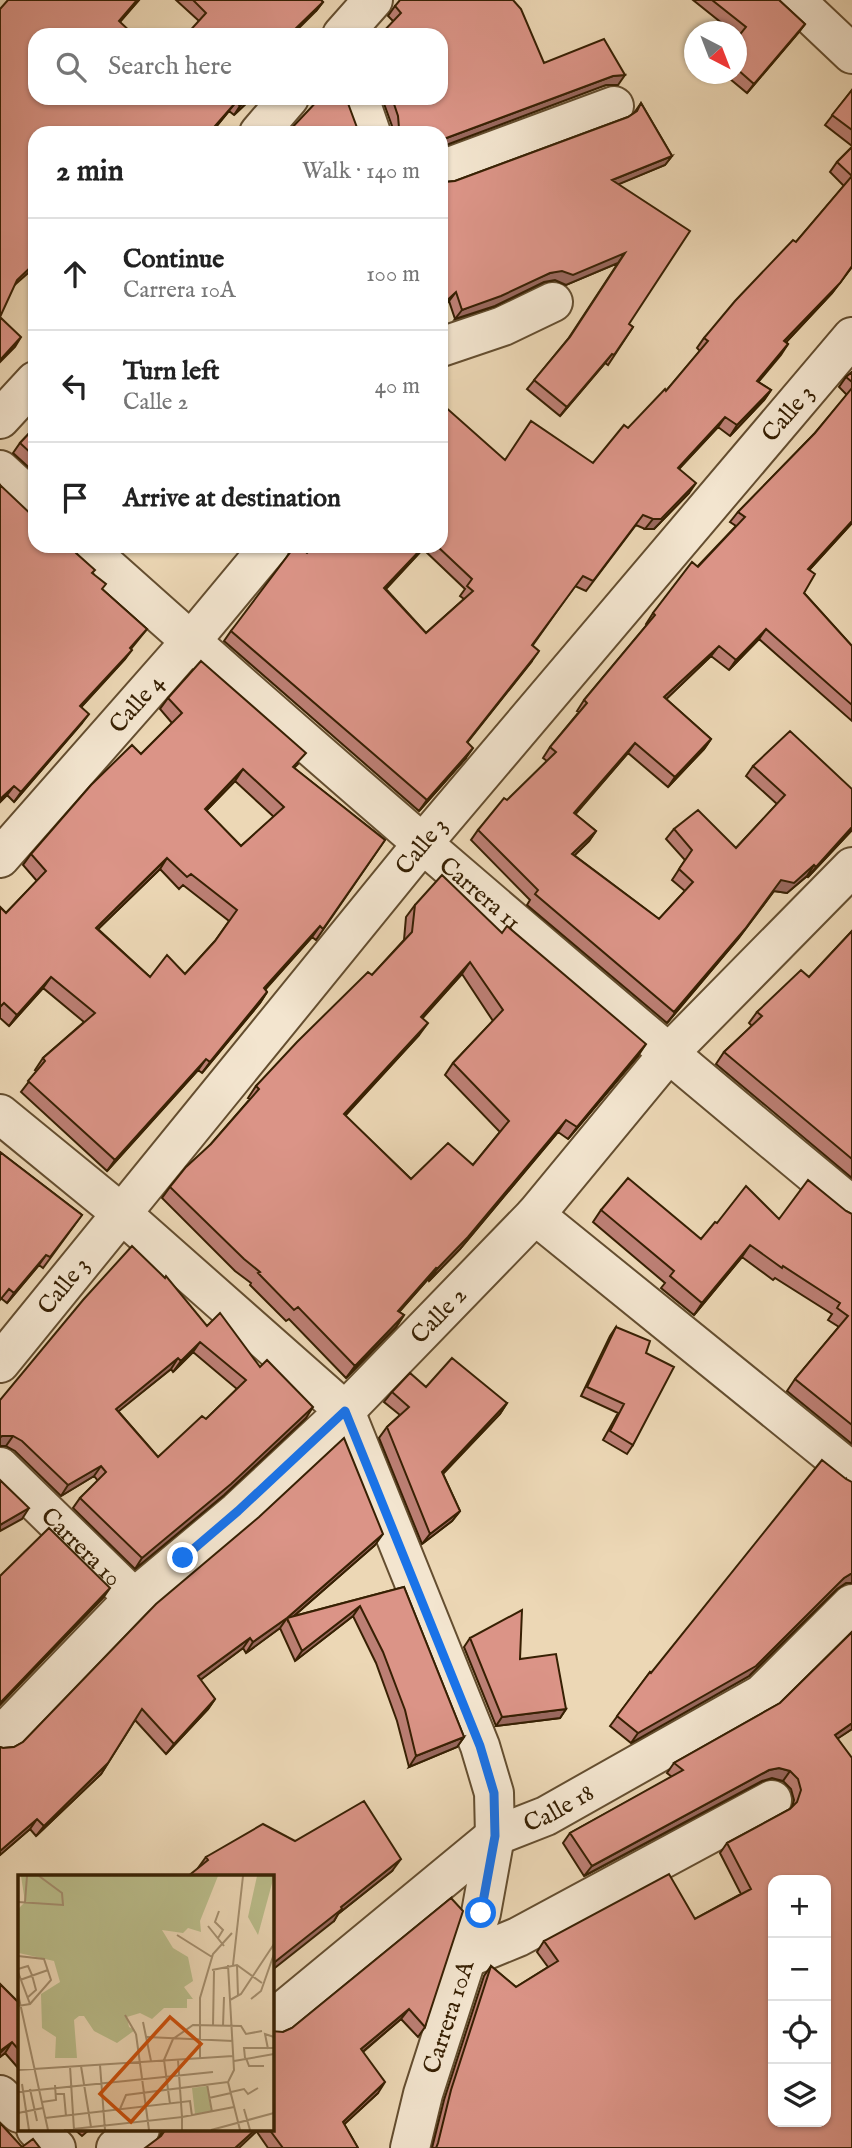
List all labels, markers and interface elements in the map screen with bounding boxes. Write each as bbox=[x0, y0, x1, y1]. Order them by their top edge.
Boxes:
north arrow bbox=[684, 21, 747, 84]
search box bbox=[28, 28, 448, 105]
icon: search bbox=[52, 48, 90, 86]
text: Search here bbox=[108, 50, 232, 83]
text: 2 min bbox=[56, 153, 124, 191]
text: Walk · 140 m bbox=[302, 157, 420, 186]
text: Continue bbox=[123, 243, 224, 276]
icon: ahead bbox=[56, 255, 94, 293]
text: 100 m bbox=[366, 260, 420, 289]
text: Carrera 10A bbox=[123, 276, 236, 305]
text: Turn left bbox=[123, 355, 220, 388]
icon: left bbox=[56, 367, 94, 405]
text: 40 m bbox=[375, 372, 420, 401]
street label: Calle 3 bbox=[756, 379, 822, 449]
text: Calle 2 bbox=[123, 388, 188, 417]
icon: arrive bbox=[56, 479, 94, 517]
text: Arrive at destination bbox=[123, 482, 341, 515]
street label: Calle 4 bbox=[103, 668, 172, 740]
street label: Calle 3 bbox=[389, 811, 455, 882]
street label: Carrera 11 bbox=[432, 851, 527, 938]
street label: Calle 3 bbox=[31, 1251, 97, 1322]
street label: Calle 2 bbox=[404, 1281, 474, 1351]
street label: Carrera 10 bbox=[33, 1501, 127, 1594]
route end bbox=[167, 1542, 198, 1573]
street label: Calle 18 bbox=[520, 1778, 600, 1840]
inset map bbox=[18, 1875, 273, 2130]
map controls bbox=[768, 1875, 831, 2127]
button: + bbox=[768, 1875, 831, 1938]
route start bbox=[465, 1897, 496, 1928]
button: − bbox=[768, 1938, 831, 2001]
street label: Carrera 10A bbox=[417, 1956, 483, 2078]
button: locate bbox=[768, 2001, 831, 2064]
button: layers bbox=[768, 2064, 831, 2127]

